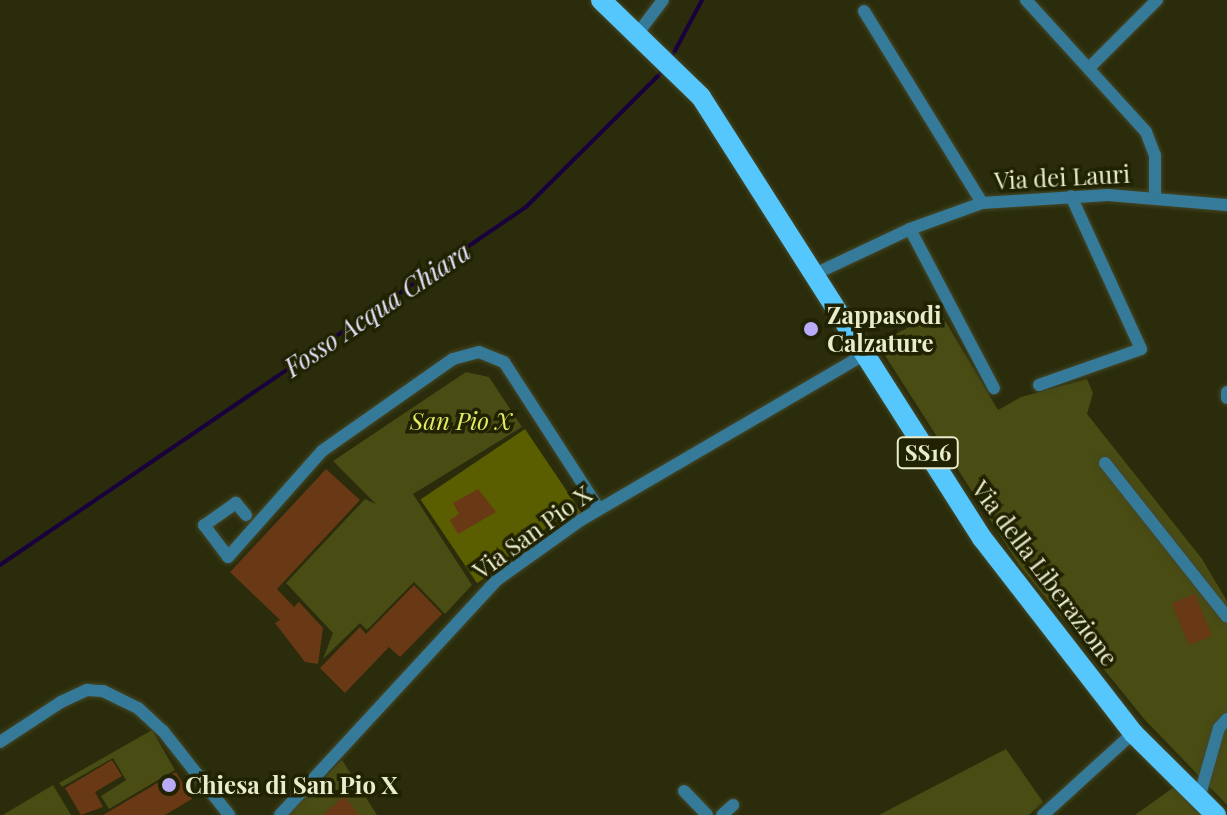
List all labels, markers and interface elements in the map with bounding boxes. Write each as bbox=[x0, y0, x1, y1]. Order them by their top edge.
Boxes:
street label: Via dei Lauri bbox=[993, 159, 1131, 195]
water label: Fosso Acqua Chiara bbox=[278, 235, 476, 383]
place label: Zappasodi Calzature bbox=[827, 301, 942, 357]
marker: Zappasodi Calzature bbox=[802, 320, 820, 338]
park label: San Pio X bbox=[410, 407, 512, 435]
road number: SS16 bbox=[896, 435, 960, 471]
street label: Via della Liberazione bbox=[966, 475, 1124, 671]
street label: Via San Pio X bbox=[467, 479, 597, 585]
place label: Chiesa di San Pio X bbox=[185, 771, 398, 799]
marker: Chiesa di San Pio X bbox=[160, 776, 178, 794]

